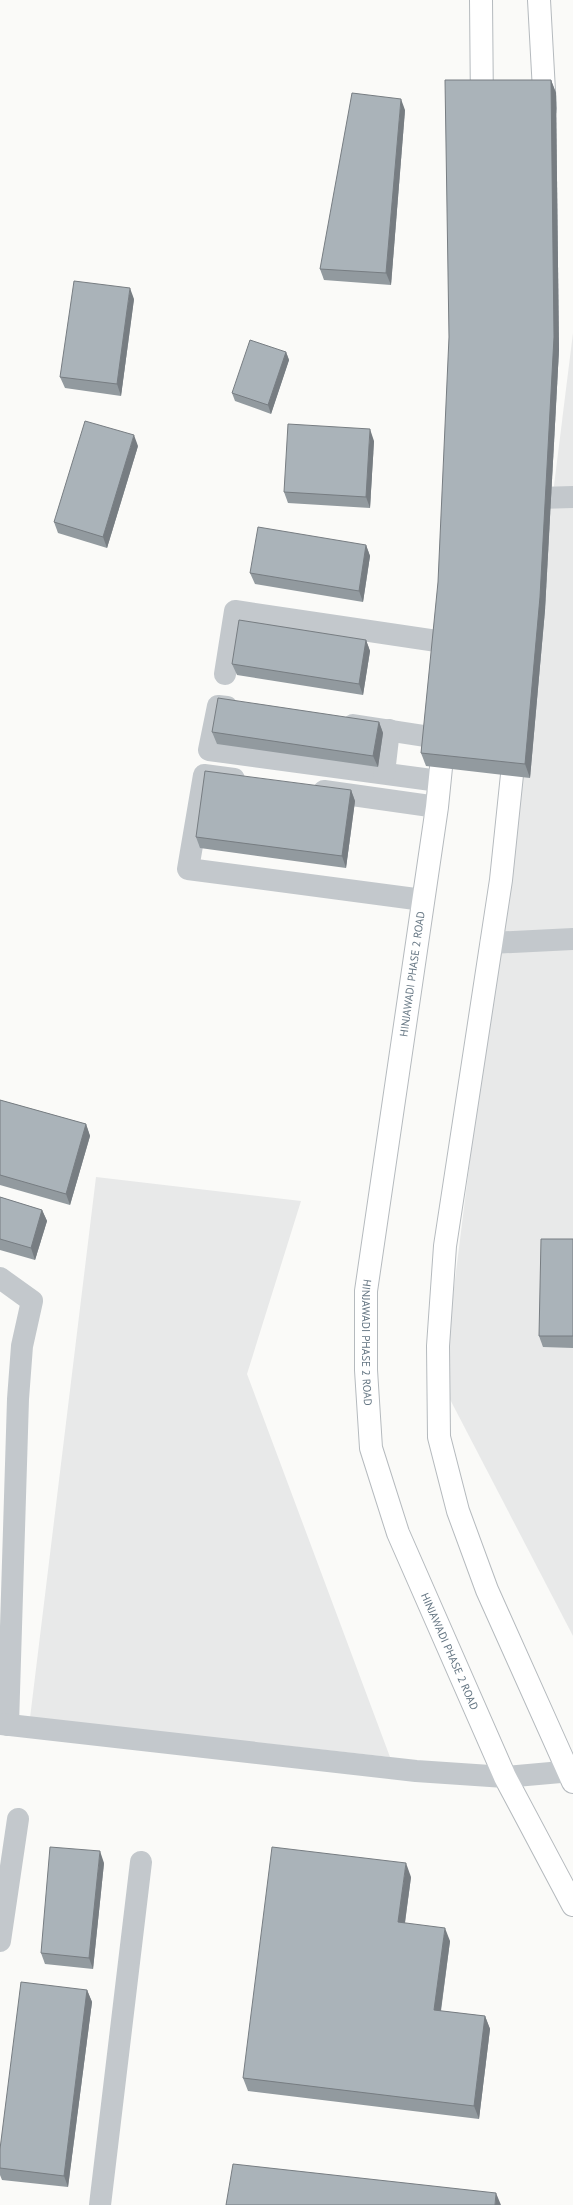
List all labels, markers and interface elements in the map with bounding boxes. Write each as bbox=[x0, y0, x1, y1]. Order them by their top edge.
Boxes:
street label: HINJAWADI PHASE 2 ROAD bbox=[396, 910, 428, 1038]
street label: HINJAWADI PHASE 2 ROAD bbox=[359, 1278, 375, 1406]
street label: HINJAWADI PHASE 2 ROAD bbox=[418, 1590, 482, 1712]

